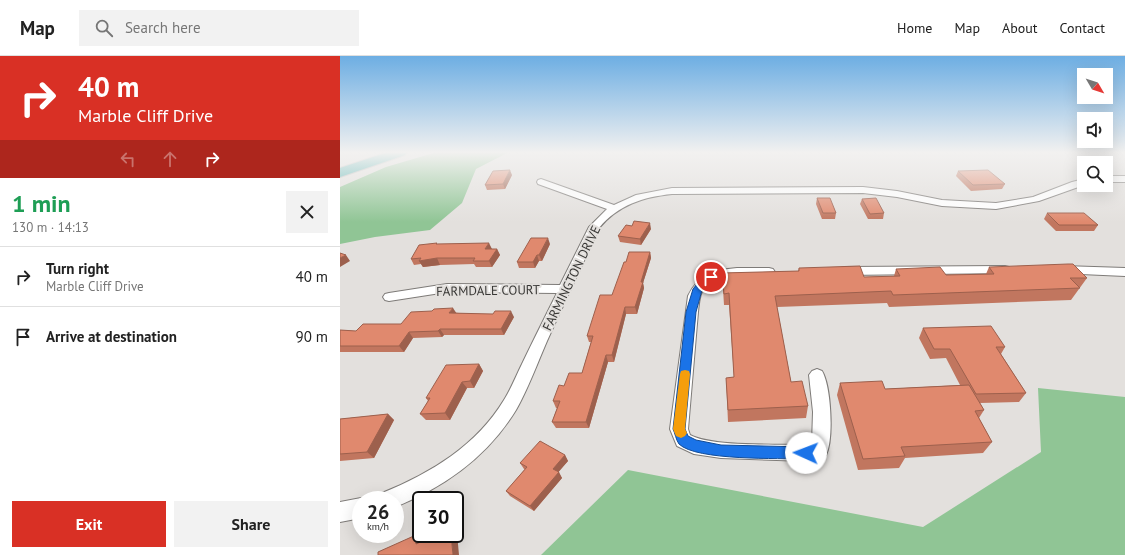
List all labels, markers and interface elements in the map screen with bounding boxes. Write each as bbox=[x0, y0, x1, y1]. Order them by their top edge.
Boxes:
search box bbox=[79, 10, 359, 46]
text: Map bbox=[20, 16, 55, 40]
icon: search bbox=[93, 17, 115, 39]
text: Search here bbox=[125, 18, 201, 37]
text: Home bbox=[897, 19, 932, 37]
text: Map bbox=[954, 19, 980, 37]
text: About bbox=[1002, 19, 1038, 37]
text: Contact bbox=[1060, 19, 1105, 37]
text: 40 m bbox=[78, 68, 139, 105]
north arrow bbox=[1077, 68, 1113, 104]
map controls bbox=[1077, 68, 1113, 192]
icon: right bbox=[12, 72, 64, 124]
text: Marble Cliff Drive bbox=[78, 104, 213, 127]
button: sound bbox=[1077, 112, 1113, 148]
icon: left bbox=[117, 148, 139, 170]
icon: ahead bbox=[159, 148, 181, 170]
icon: right bbox=[201, 148, 223, 170]
button: search bbox=[1077, 156, 1113, 192]
text: 1 min bbox=[12, 188, 71, 219]
button: close bbox=[286, 191, 328, 233]
text: 130 m · 14:13 bbox=[12, 219, 89, 236]
street label: FARMINGTON DRIVE bbox=[539, 223, 604, 334]
text: Turn right bbox=[46, 259, 109, 278]
pin bbox=[694, 260, 728, 294]
icon: right bbox=[12, 266, 34, 288]
icon: arrive bbox=[700, 266, 722, 288]
text: 40 m bbox=[295, 267, 328, 286]
text: Marble Cliff Drive bbox=[46, 278, 144, 295]
street label: FARMDALE COURT bbox=[436, 281, 540, 300]
icon: arrive bbox=[12, 326, 34, 348]
text: Arrive at destination bbox=[46, 327, 177, 346]
text: 90 m bbox=[295, 327, 328, 346]
position arrow bbox=[785, 432, 827, 474]
speed limit sign: 30 bbox=[412, 491, 464, 543]
text: 26 bbox=[367, 499, 389, 525]
button: Exit bbox=[12, 501, 166, 547]
button: Share bbox=[174, 501, 328, 547]
text: km/h bbox=[367, 520, 389, 533]

